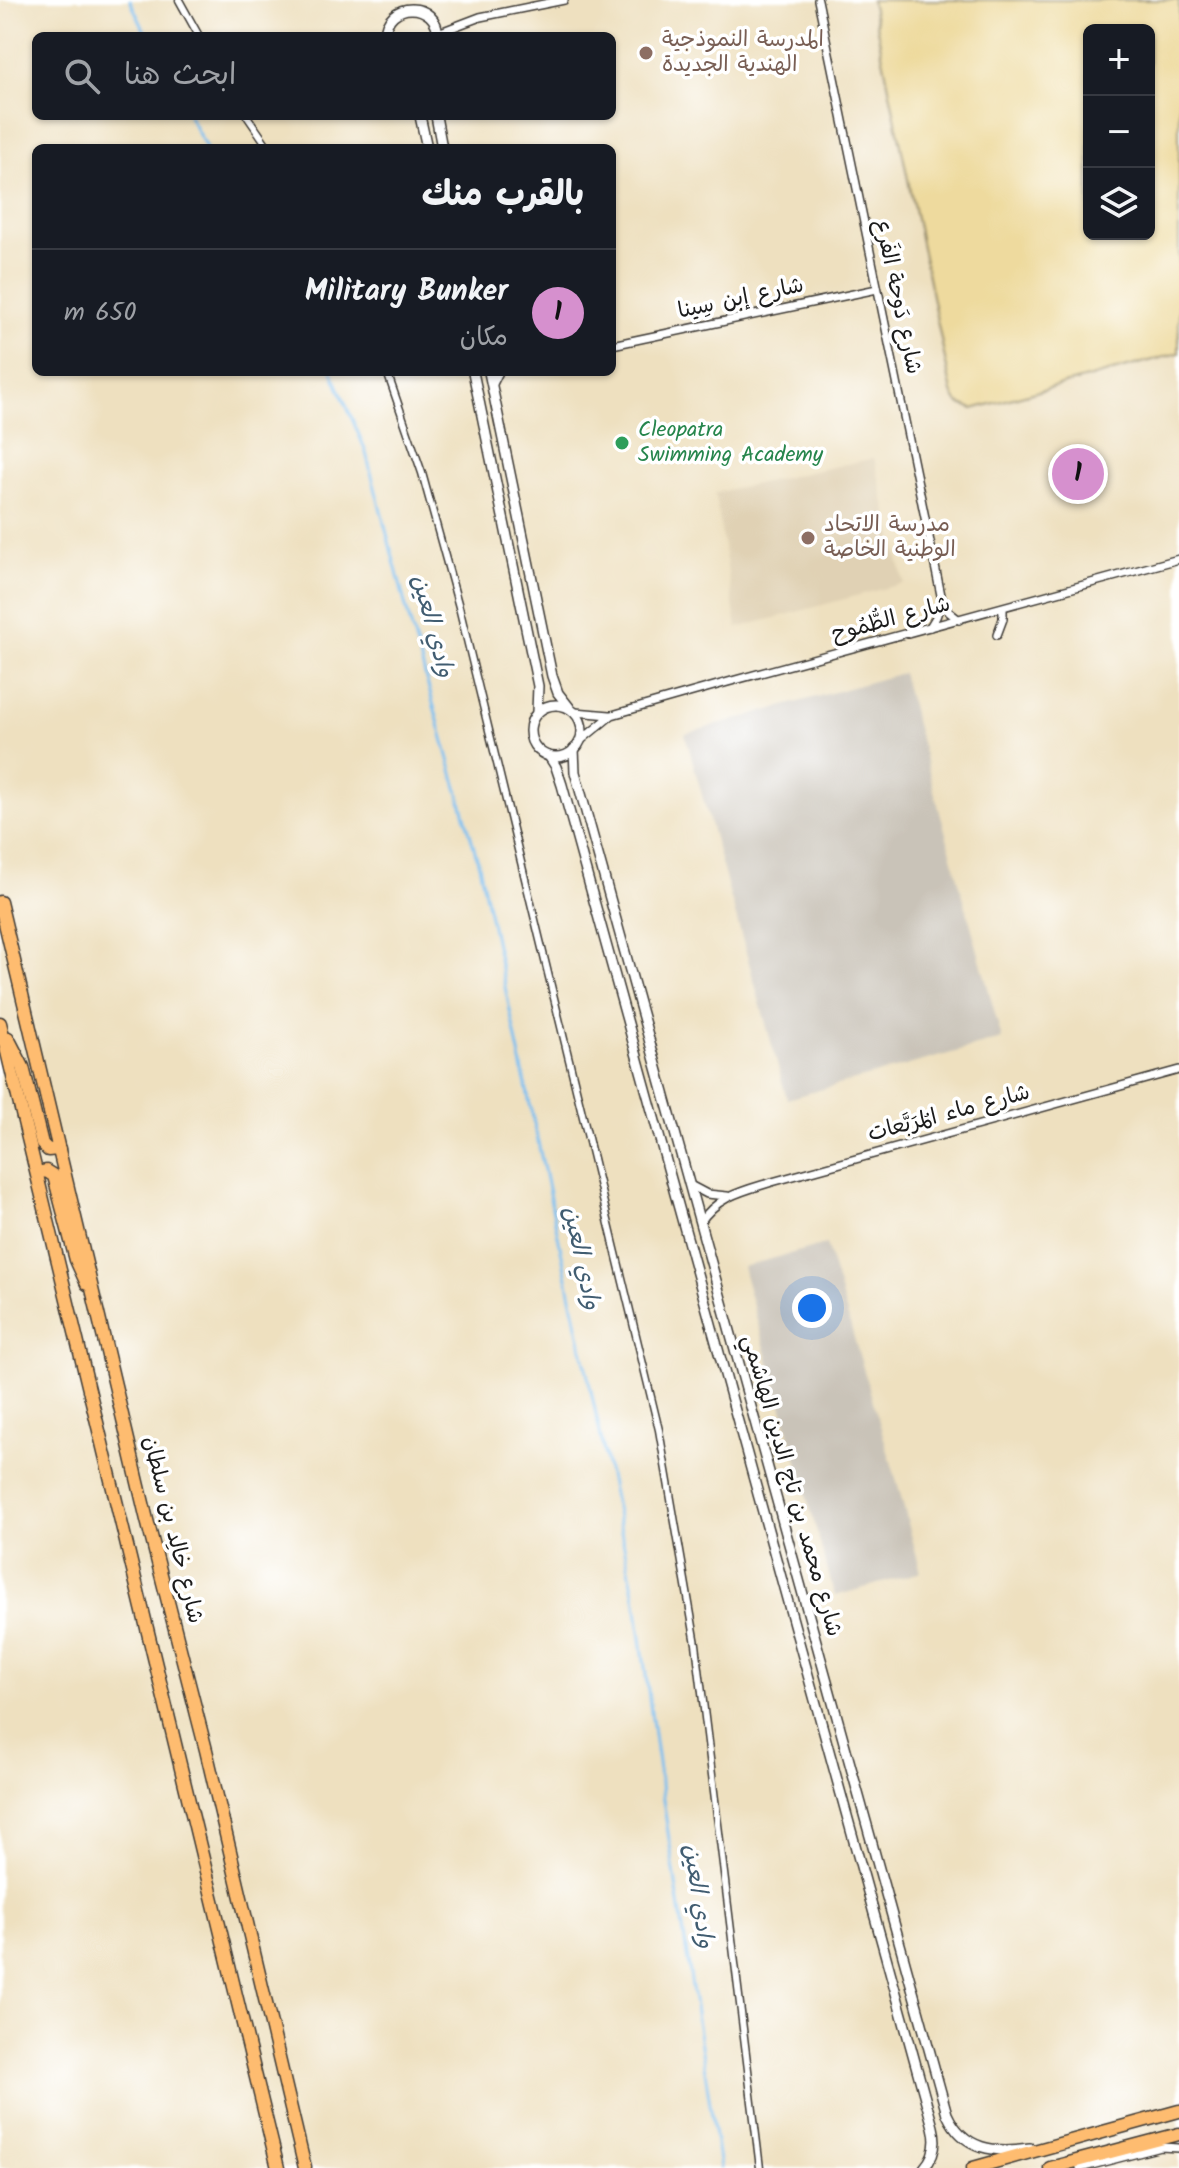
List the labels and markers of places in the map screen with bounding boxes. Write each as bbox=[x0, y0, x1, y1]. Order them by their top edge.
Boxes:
place label: المدرسة النموذجية الهندية الجديدة bbox=[662, 23, 824, 83]
marker: المدرسة النموذجية الهندية الجديدة bbox=[637, 44, 655, 62]
place label: Cleopatra Swimming Academy bbox=[638, 413, 824, 473]
marker: Cleopatra Swimming Academy bbox=[613, 434, 631, 452]
pin: 1 bbox=[1052, 444, 1104, 504]
place label: مدرسة الاتحاد الوطنية الخاصة bbox=[824, 508, 956, 568]
marker: مدرسة الاتحاد الوطنية الخاصة bbox=[799, 529, 817, 547]

